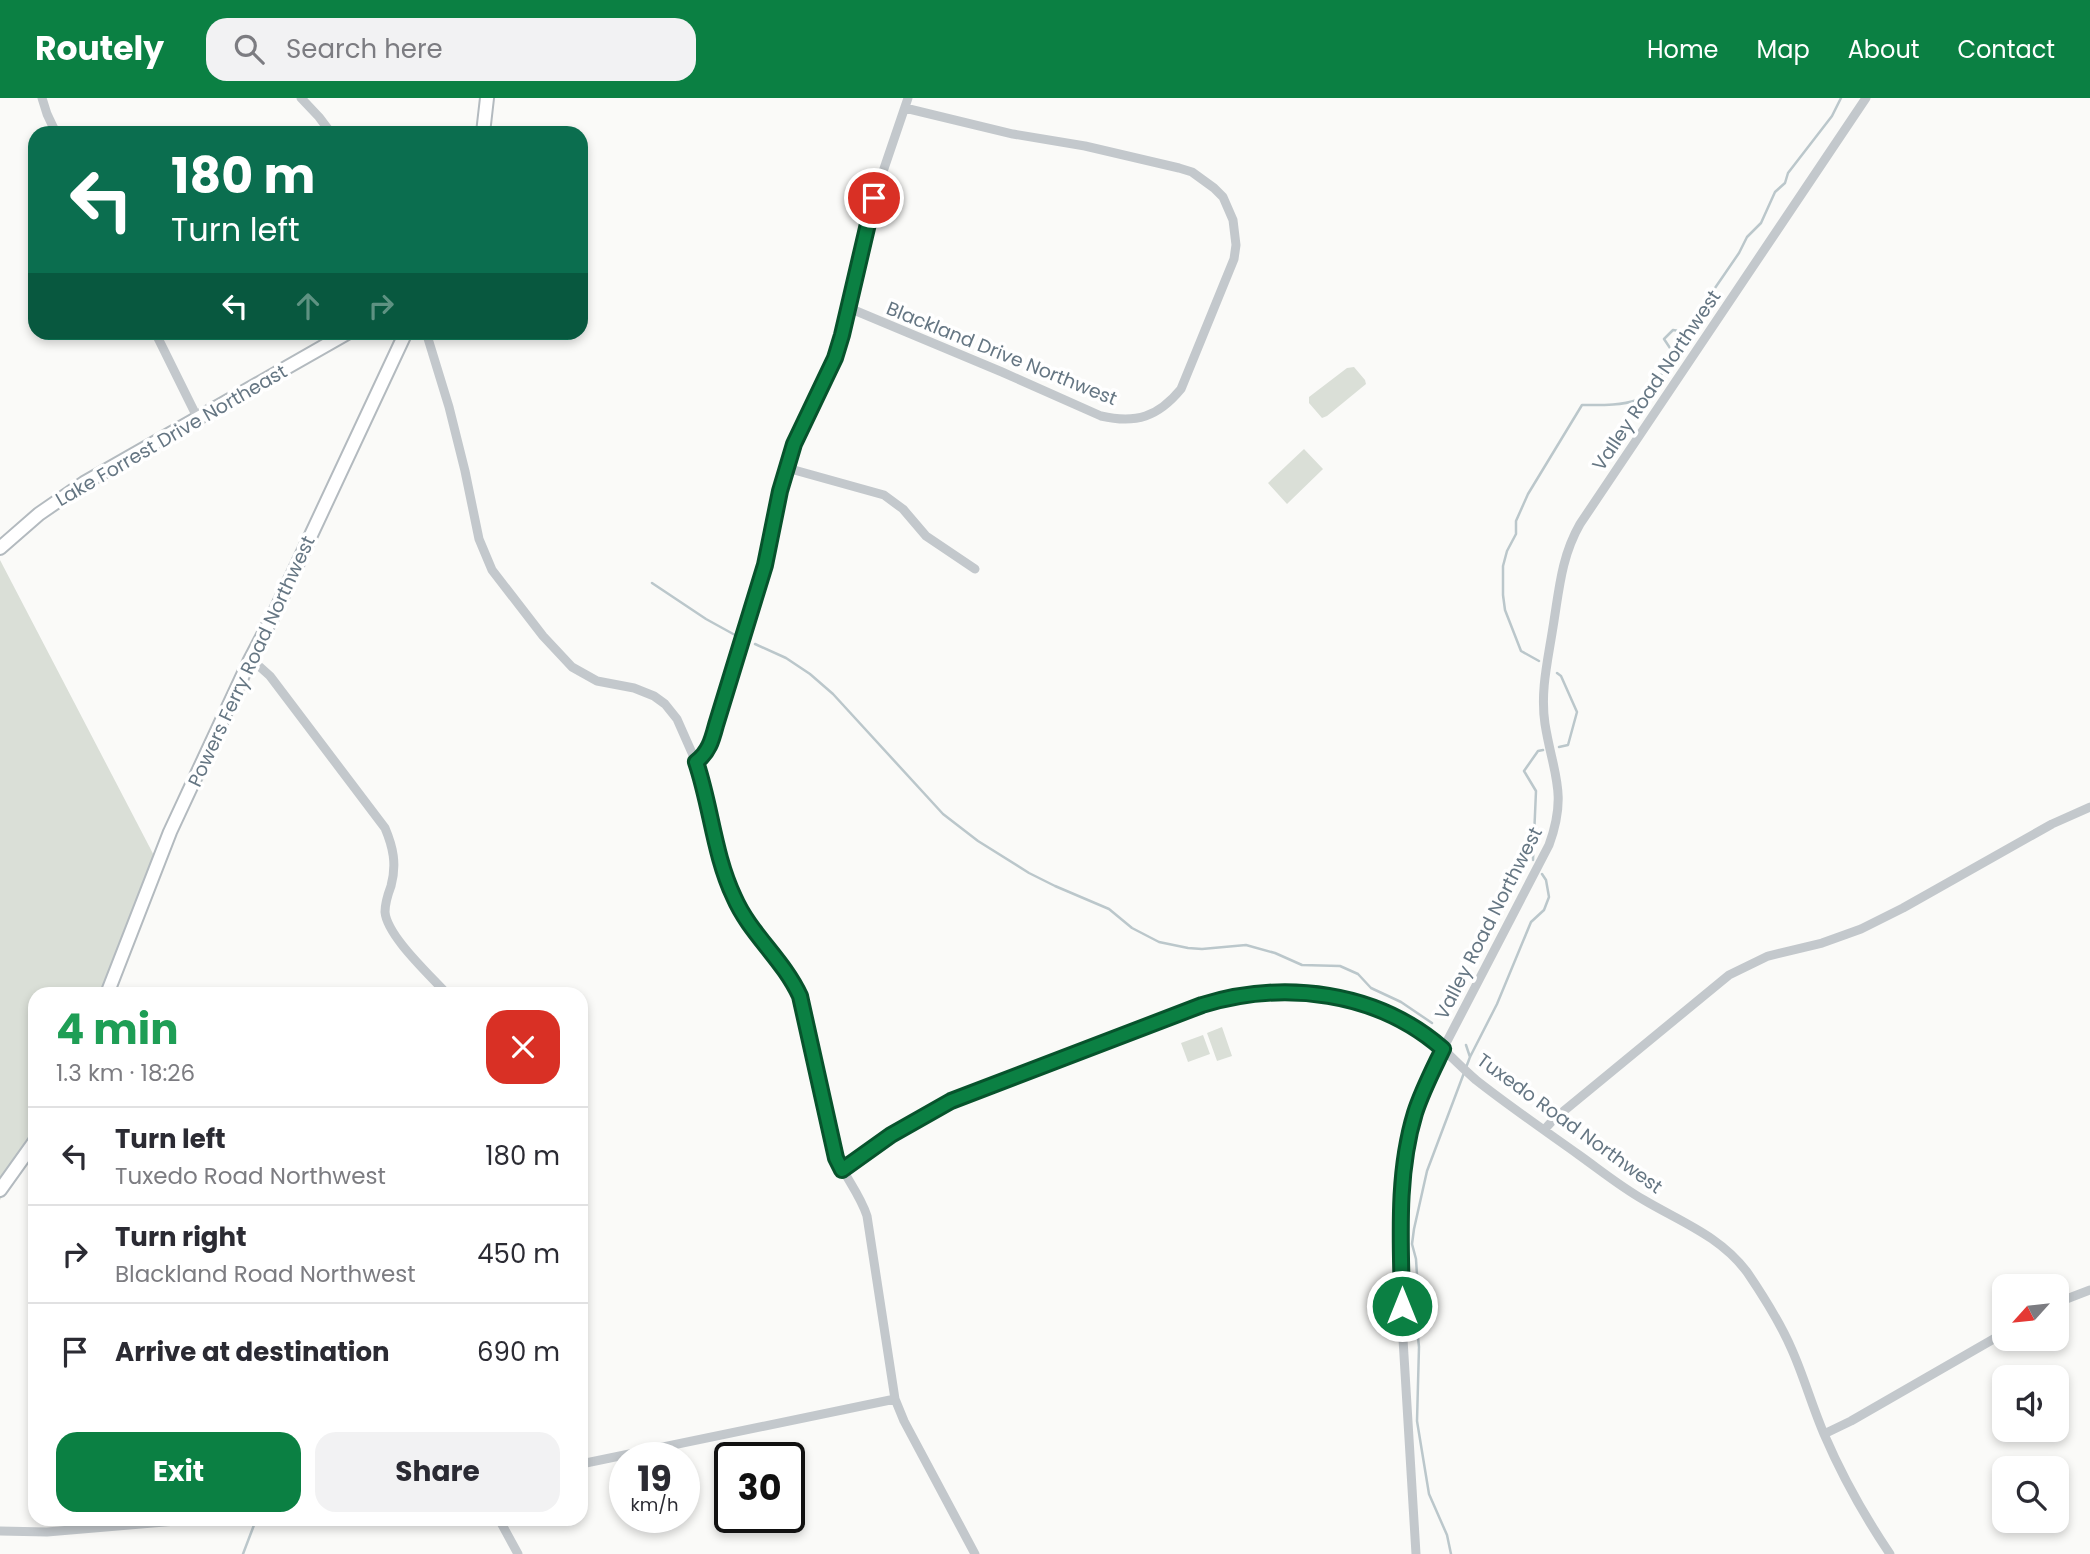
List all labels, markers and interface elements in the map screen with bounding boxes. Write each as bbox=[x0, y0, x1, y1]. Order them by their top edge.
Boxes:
search box bbox=[206, 18, 696, 81]
text: Routely bbox=[35, 25, 164, 72]
icon: search bbox=[230, 30, 268, 68]
text: Search here bbox=[286, 31, 443, 67]
text: Home bbox=[1647, 33, 1719, 66]
text: Map bbox=[1757, 33, 1810, 66]
text: About bbox=[1848, 33, 1919, 66]
text: Contact bbox=[1957, 33, 2055, 66]
text: 180 m bbox=[171, 142, 315, 210]
icon: left bbox=[56, 154, 147, 245]
pin bbox=[844, 168, 904, 228]
icon: arrive bbox=[855, 179, 893, 217]
text: Turn left bbox=[171, 207, 300, 252]
street label: Valley Road Northwest bbox=[1586, 284, 1727, 476]
icon: left bbox=[216, 287, 254, 325]
icon: ahead bbox=[289, 287, 327, 325]
icon: right bbox=[362, 287, 400, 325]
street label: Blackland Drive Northwest bbox=[882, 295, 1121, 412]
street label: Lake Forrest Drive Northeast bbox=[51, 358, 292, 513]
street label: Powers Ferry Road Northwest bbox=[181, 531, 322, 791]
street label: Valley Road Northwest bbox=[1428, 822, 1549, 1024]
text: 4 min bbox=[56, 1000, 179, 1059]
button: close bbox=[486, 1010, 560, 1084]
street label: Tuxedo Road Northwest bbox=[1471, 1047, 1668, 1200]
text: 1.3 km · 18:26 bbox=[56, 1057, 195, 1089]
text: Turn left bbox=[115, 1121, 226, 1157]
icon: left bbox=[56, 1137, 94, 1175]
text: 180 m bbox=[485, 1138, 560, 1174]
text: Tuxedo Road Northwest bbox=[115, 1160, 386, 1192]
text: Turn right bbox=[115, 1219, 247, 1255]
icon: right bbox=[56, 1235, 94, 1273]
text: 450 m bbox=[477, 1236, 560, 1272]
text: Blackland Road Northwest bbox=[115, 1258, 416, 1290]
position arrow bbox=[1365, 1269, 1439, 1343]
north arrow bbox=[1992, 1274, 2068, 1351]
map controls bbox=[1992, 1274, 2069, 1533]
icon: arrive bbox=[56, 1333, 94, 1371]
text: Arrive at destination bbox=[115, 1334, 390, 1370]
text: 690 m bbox=[477, 1334, 560, 1370]
button: sound bbox=[1992, 1365, 2069, 1442]
button: Exit bbox=[56, 1432, 301, 1512]
button: Share bbox=[315, 1432, 560, 1512]
speed limit sign: 30 bbox=[714, 1442, 805, 1533]
text: 19 bbox=[637, 1454, 672, 1503]
button: search bbox=[1992, 1456, 2069, 1533]
text: km/h bbox=[631, 1492, 678, 1517]

